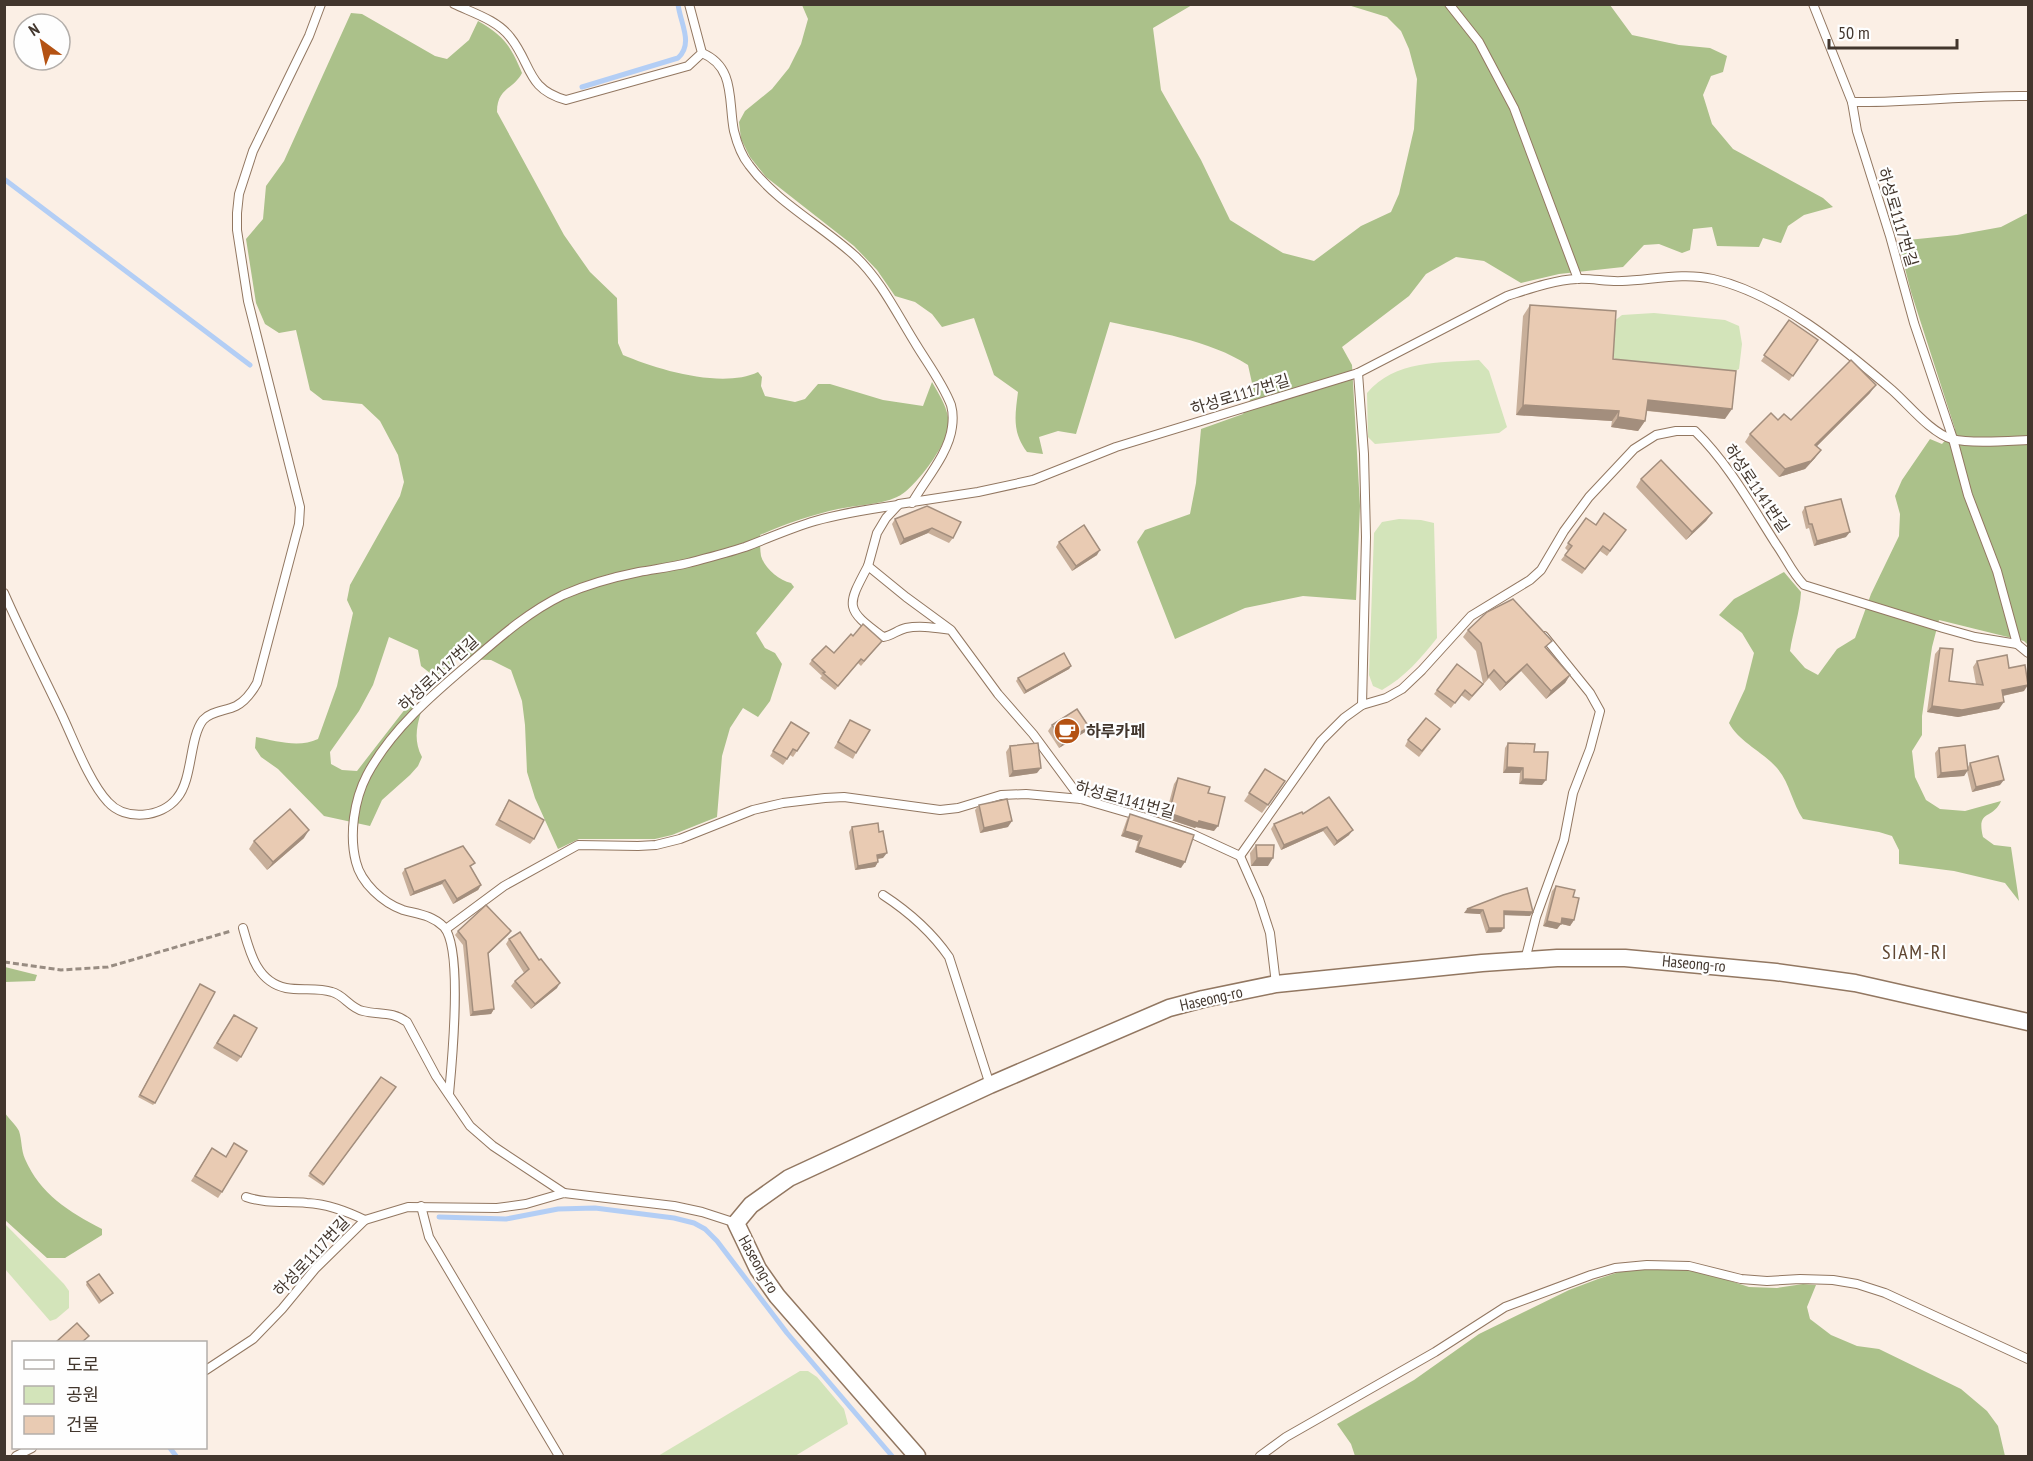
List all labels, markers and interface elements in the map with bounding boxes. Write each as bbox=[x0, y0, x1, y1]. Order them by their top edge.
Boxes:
north arrow bbox=[12, 12, 72, 72]
scale bar bbox=[1829, 12, 1956, 50]
text: N bbox=[25, 19, 43, 40]
text: 50 m bbox=[1838, 21, 1870, 44]
street label: 하성로1117번길 bbox=[1873, 165, 1923, 269]
street label: 하성로1117번길 bbox=[1188, 369, 1292, 419]
street label: 하성로1141번길 bbox=[1720, 440, 1794, 536]
street label: 하성로1117번길 bbox=[394, 631, 482, 715]
cafe icon: 하루카페 bbox=[1052, 716, 1082, 746]
place label: 하루카페 bbox=[1086, 721, 1145, 741]
street label: 하성로1141번길 bbox=[1073, 776, 1177, 822]
district label: SIAM-RI bbox=[1882, 939, 1948, 965]
street label: Haseong-ro bbox=[1661, 950, 1727, 976]
street label: Haseong-ro bbox=[1178, 981, 1244, 1015]
street label: 하성로1117번길 bbox=[269, 1212, 353, 1300]
street label: Haseong-ro bbox=[734, 1231, 784, 1297]
legend bbox=[12, 1341, 207, 1449]
text: 도로 bbox=[66, 1353, 99, 1376]
text: 공원 bbox=[66, 1383, 99, 1406]
text: 건물 bbox=[66, 1413, 99, 1436]

